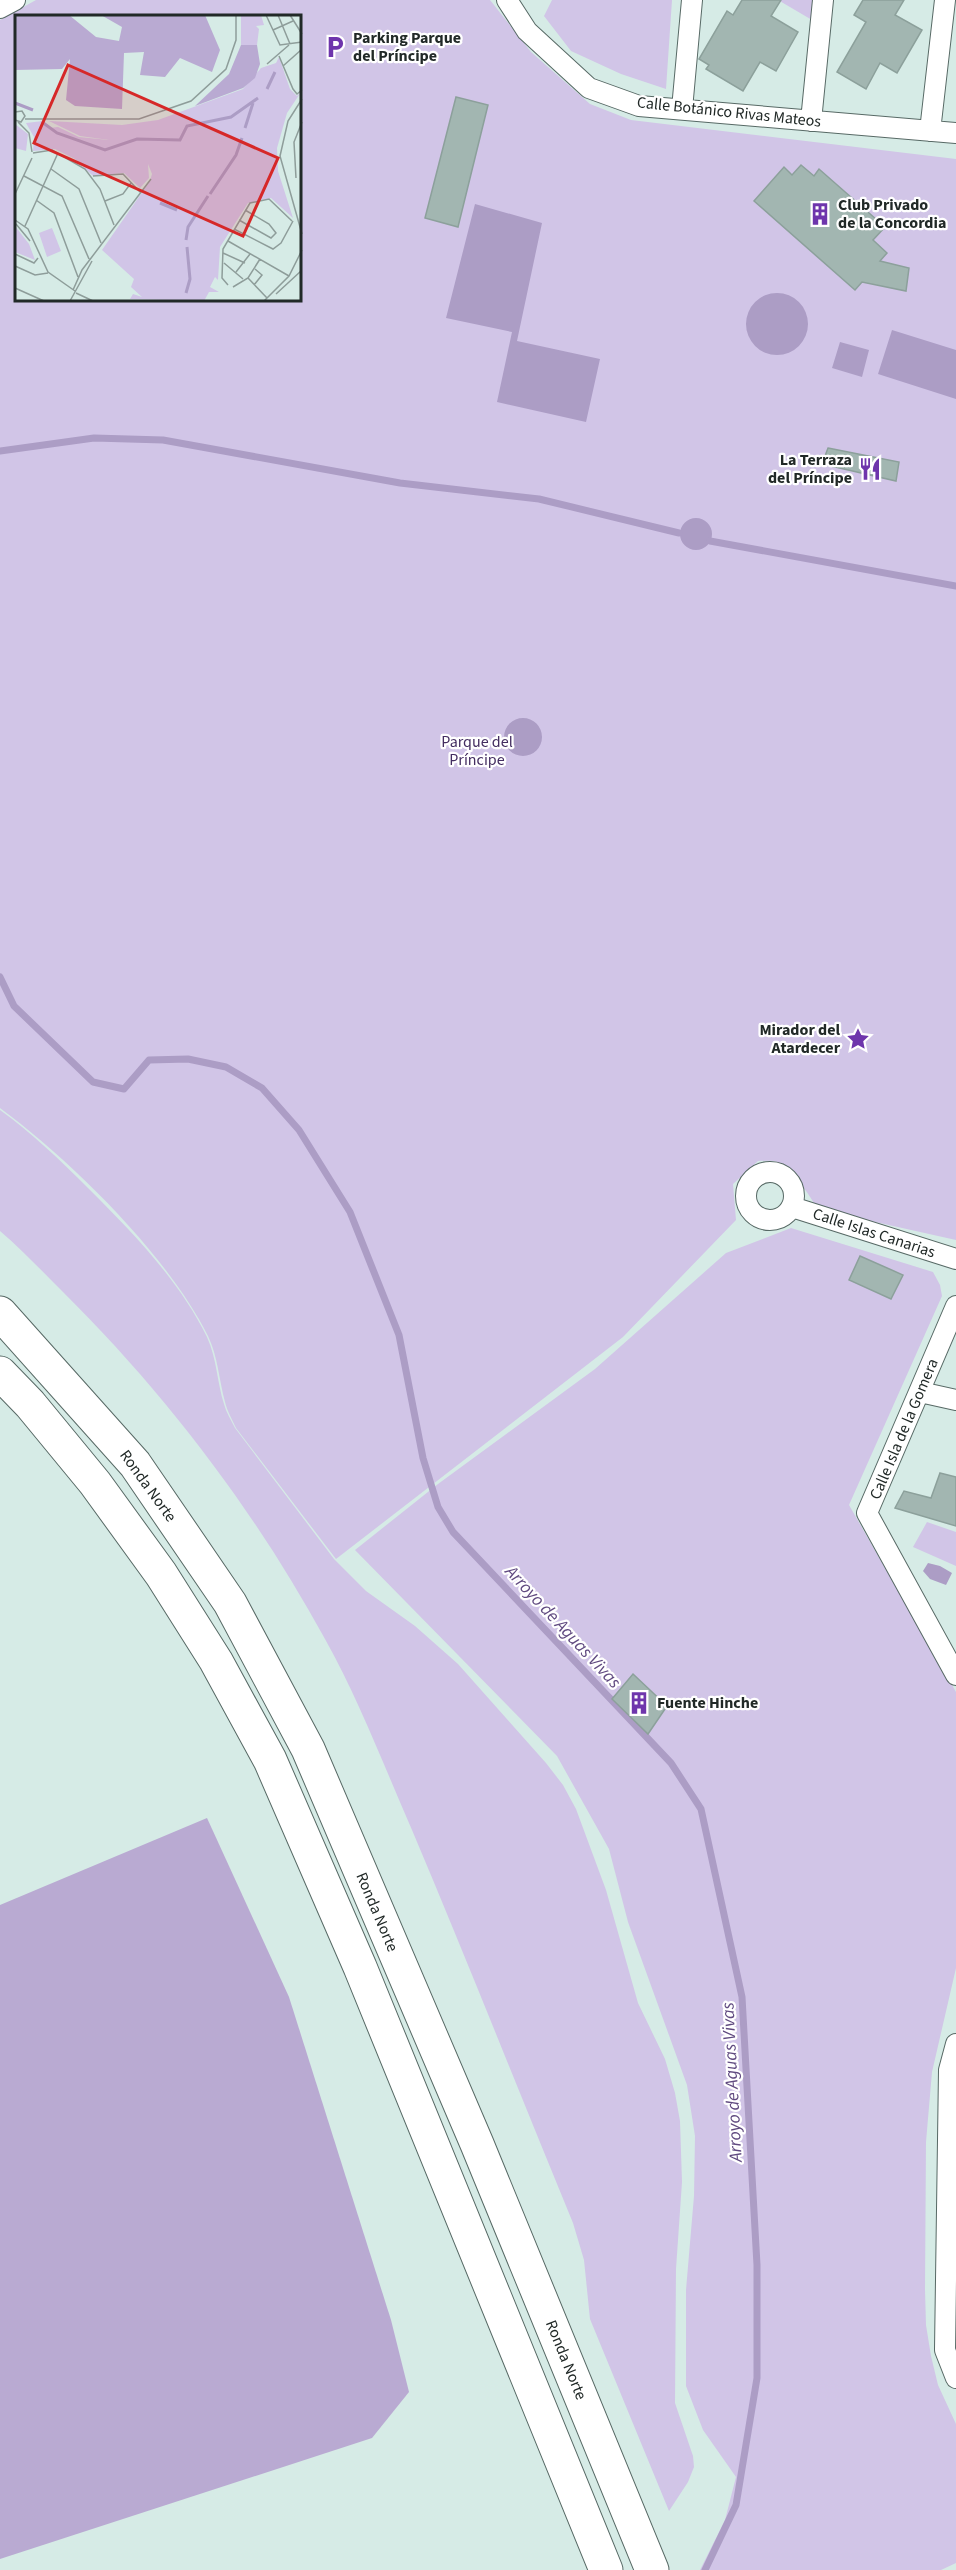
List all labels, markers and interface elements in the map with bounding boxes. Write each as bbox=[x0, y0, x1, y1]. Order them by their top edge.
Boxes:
inset map bbox=[15, 15, 302, 302]
place label: Parking Parque del Príncipe bbox=[353, 27, 461, 67]
parking icon: Parking Parque del Príncipe bbox=[322, 34, 348, 60]
street label: Calle Botánico Rivas Mateos bbox=[636, 91, 822, 133]
place label: Club Privado de la Concordia bbox=[838, 194, 946, 234]
building icon: Club Privado de la Concordia bbox=[807, 201, 833, 227]
place label: La Terraza del Príncipe bbox=[768, 449, 852, 489]
restaurant icon: La Terraza del Príncipe bbox=[857, 456, 883, 482]
park label: Parque del Príncipe bbox=[441, 731, 513, 771]
place label: Mirador del Atardecer bbox=[759, 1019, 841, 1059]
place icon: Mirador del Atardecer bbox=[845, 1026, 871, 1052]
street label: Calle Islas Canarias bbox=[810, 1203, 938, 1263]
street label: Calle Isla de la Gomera bbox=[864, 1355, 944, 1503]
street label: Ronda Norte bbox=[114, 1445, 182, 1527]
water label: Arroyo de Aguas Vivas bbox=[499, 1559, 627, 1694]
building icon: Fuente Hinche bbox=[626, 1690, 652, 1716]
place label: Fuente Hinche bbox=[657, 1692, 758, 1714]
street label: Ronda Norte bbox=[350, 1869, 404, 1955]
water label: Arroyo de Aguas Vivas bbox=[715, 2002, 749, 2163]
street label: Ronda Norte bbox=[540, 2317, 592, 2403]

